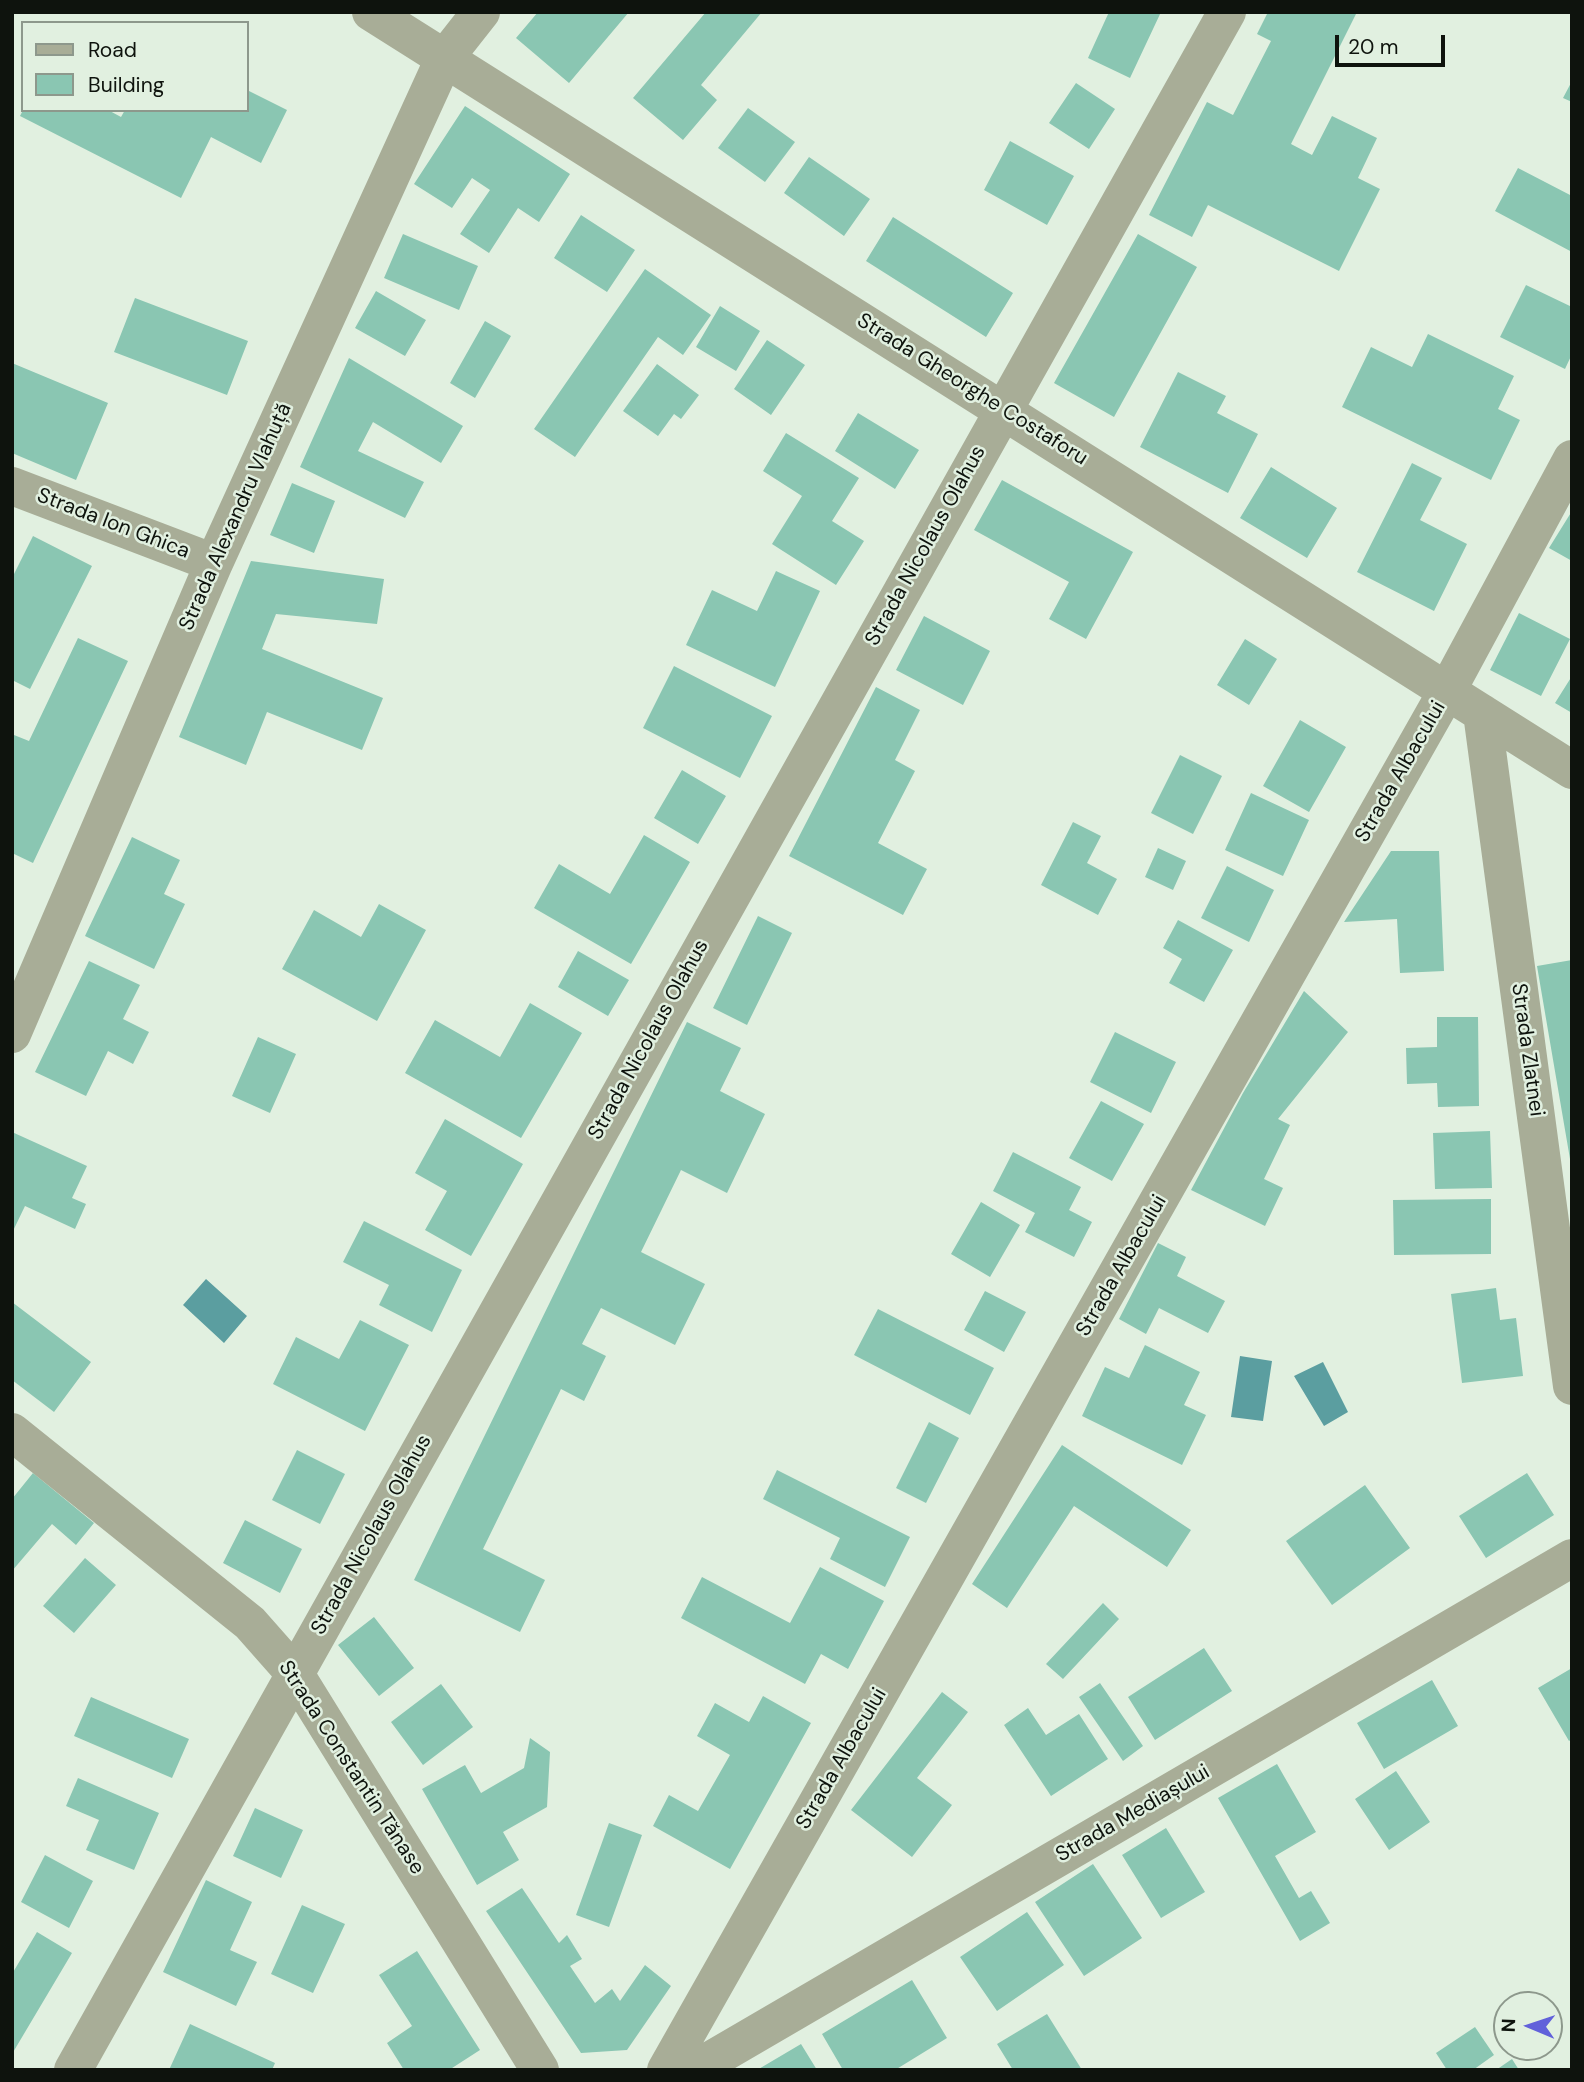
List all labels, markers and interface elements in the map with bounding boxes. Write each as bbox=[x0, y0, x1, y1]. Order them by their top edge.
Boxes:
legend bbox=[21, 21, 248, 112]
scale bar bbox=[1339, 21, 1449, 65]
text: 20 m bbox=[1348, 33, 1399, 61]
text: Road bbox=[88, 36, 137, 64]
text: Building bbox=[88, 71, 164, 99]
street label: Strada Gheorghe Costaforu bbox=[852, 309, 1092, 471]
street label: Strada Alexandru Vlahuță bbox=[174, 399, 298, 635]
street label: Strada Nicolaus Olahus bbox=[860, 441, 992, 651]
street label: Strada Ion Ghica bbox=[33, 483, 193, 565]
street label: Strada Albacului bbox=[1350, 697, 1452, 847]
street label: Strada Nicolaus Olahus bbox=[583, 935, 715, 1145]
street label: Strada Zlatnei bbox=[1505, 982, 1549, 1118]
street label: Strada Albacului bbox=[1071, 1191, 1173, 1341]
street label: Strada Nicolaus Olahus bbox=[306, 1430, 438, 1640]
street label: Strada Constantin Tănase bbox=[272, 1656, 430, 1880]
street label: Strada Albacului bbox=[791, 1684, 893, 1834]
street label: Strada Mediașului bbox=[1052, 1760, 1214, 1868]
north arrow bbox=[1493, 1991, 1563, 2061]
text: N bbox=[1496, 2018, 1521, 2033]

